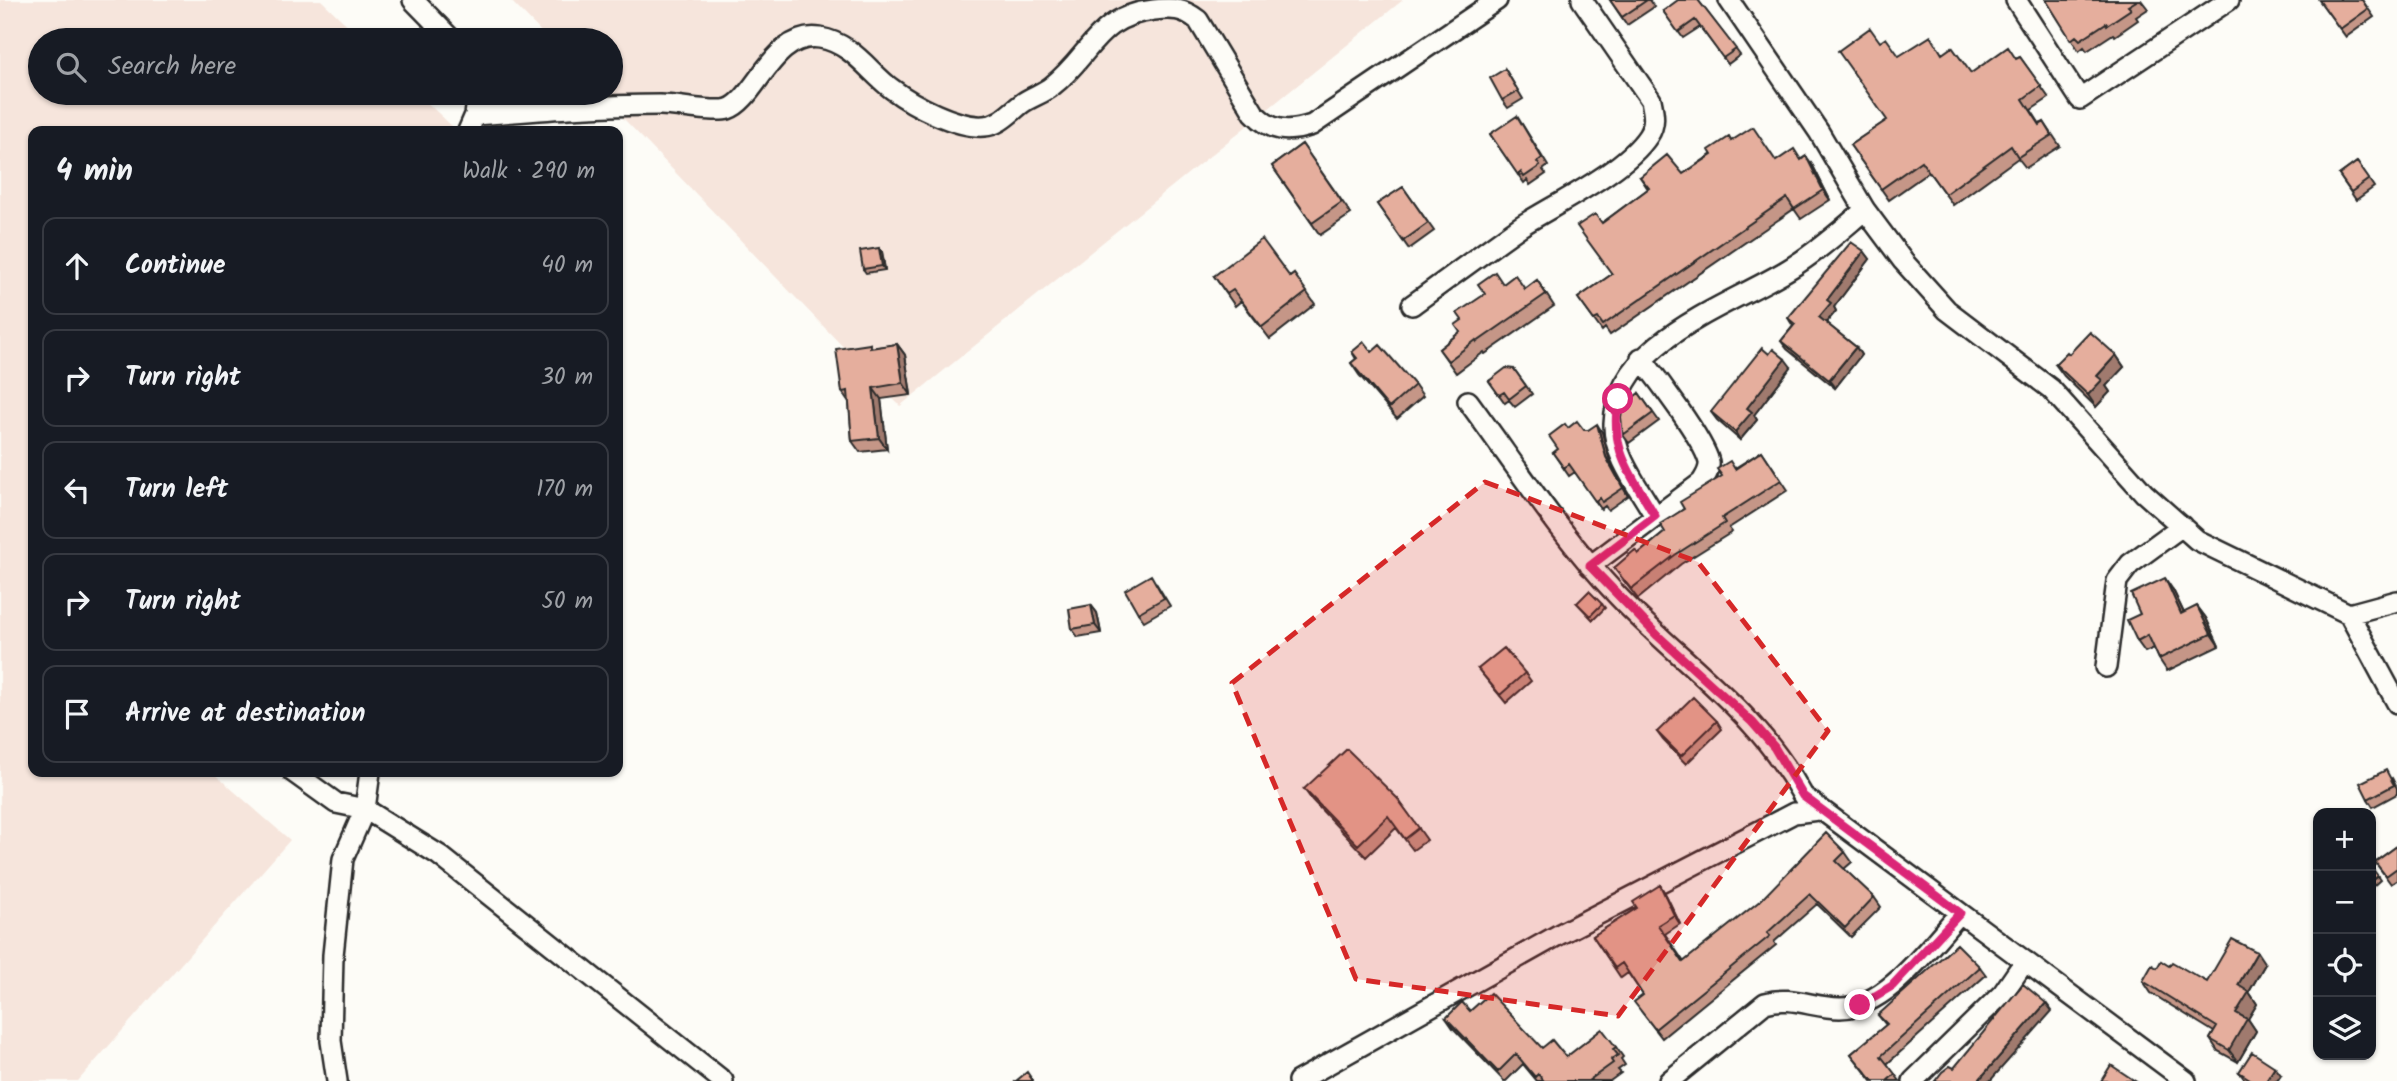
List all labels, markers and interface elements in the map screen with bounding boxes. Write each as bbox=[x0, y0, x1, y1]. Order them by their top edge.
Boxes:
search box bbox=[28, 28, 623, 105]
text: Search here bbox=[108, 46, 236, 88]
icon: search bbox=[52, 48, 90, 86]
text: 4 min bbox=[56, 148, 133, 196]
text: Walk · 290 m bbox=[462, 154, 595, 190]
text: Continue bbox=[125, 245, 226, 287]
icon: ahead bbox=[58, 247, 96, 285]
text: 40 m bbox=[541, 248, 593, 284]
text: Turn right bbox=[125, 357, 241, 399]
icon: right bbox=[58, 359, 96, 397]
text: 30 m bbox=[541, 360, 593, 396]
route start bbox=[1602, 383, 1633, 414]
text: Turn left bbox=[125, 469, 228, 511]
icon: left bbox=[58, 471, 96, 509]
text: 170 m bbox=[536, 472, 593, 508]
text: Turn right bbox=[125, 581, 241, 623]
icon: right bbox=[58, 583, 96, 621]
text: 50 m bbox=[542, 584, 593, 620]
text: Arrive at destination bbox=[125, 693, 365, 735]
icon: arrive bbox=[58, 695, 96, 733]
map controls bbox=[2313, 808, 2376, 1060]
button: + bbox=[2313, 808, 2376, 871]
button: − bbox=[2313, 871, 2376, 934]
button: locate bbox=[2313, 934, 2376, 997]
route end bbox=[1844, 989, 1875, 1020]
button: layers bbox=[2313, 997, 2376, 1060]

